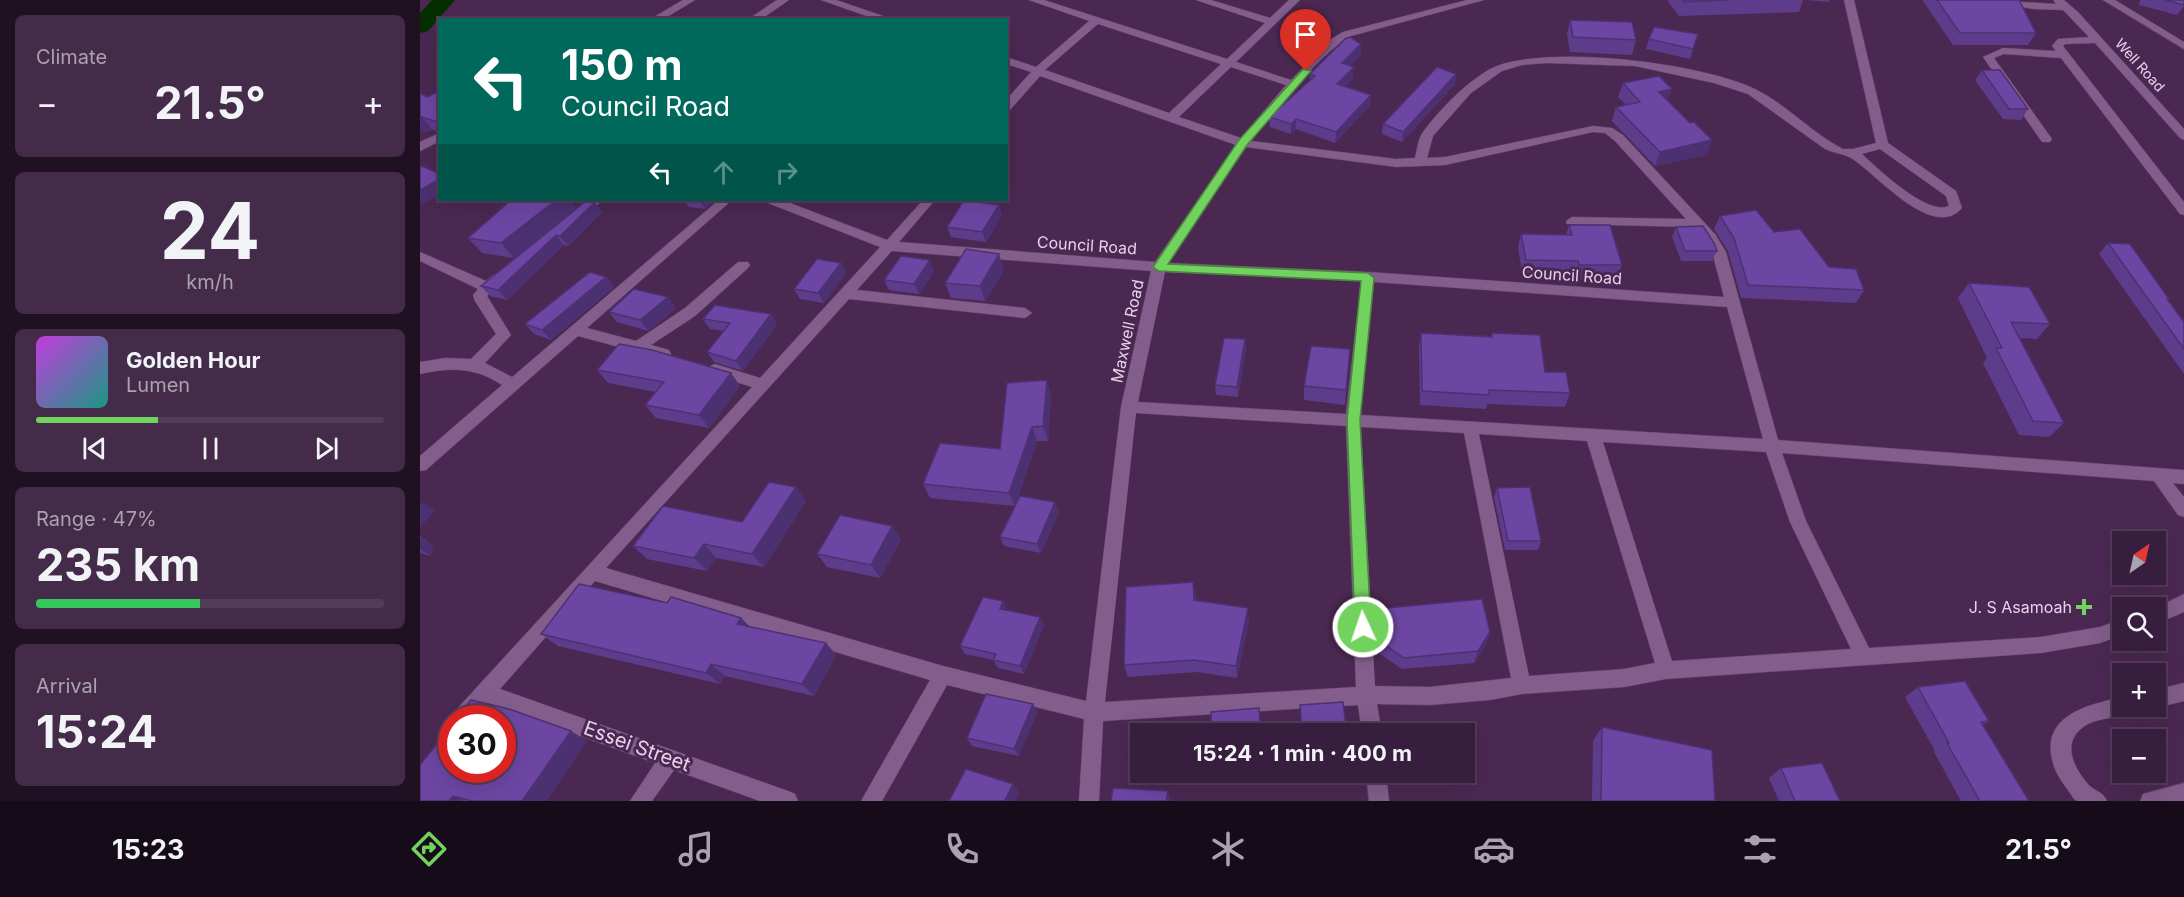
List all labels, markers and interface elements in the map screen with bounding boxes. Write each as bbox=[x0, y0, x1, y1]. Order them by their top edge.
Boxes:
pin bbox=[1280, 9, 1331, 71]
icon: arrive bbox=[1289, 18, 1322, 51]
street label: Well Road bbox=[2112, 35, 2169, 95]
text: 150 m bbox=[561, 39, 683, 90]
icon: left bbox=[462, 42, 540, 120]
text: Climate bbox=[36, 45, 107, 69]
text: 21.5° bbox=[154, 75, 266, 130]
text: − bbox=[36, 83, 58, 123]
text: + bbox=[362, 83, 384, 123]
text: Council Road bbox=[561, 90, 730, 123]
icon: left bbox=[644, 156, 677, 189]
icon: ahead bbox=[707, 156, 740, 189]
icon: right bbox=[770, 156, 803, 189]
text: 24 bbox=[160, 183, 260, 278]
street label: Council Road bbox=[1036, 232, 1138, 258]
street label: Council Road bbox=[1521, 262, 1623, 288]
text: km/h bbox=[186, 270, 234, 294]
street label: Maxwell Road bbox=[1106, 277, 1148, 385]
text: Golden Hour bbox=[126, 347, 260, 373]
text: Lumen bbox=[126, 373, 190, 397]
icon: previous bbox=[78, 432, 111, 465]
icon: pause bbox=[194, 432, 227, 465]
icon: next bbox=[310, 432, 343, 465]
text: Range · 47% bbox=[36, 507, 157, 531]
north arrow bbox=[2112, 531, 2166, 585]
map controls bbox=[2112, 531, 2166, 783]
text: 235 km bbox=[36, 537, 200, 592]
position arrow bbox=[1331, 595, 1395, 659]
place label: J. S Asamoah bbox=[1969, 597, 2072, 617]
button: search bbox=[2112, 597, 2166, 651]
marker: J. S Asamoah bbox=[2077, 600, 2091, 614]
button: + bbox=[2112, 663, 2166, 717]
text: Arrival bbox=[36, 674, 98, 698]
text: 15:24 bbox=[36, 704, 157, 759]
speed limit sign: 30 bbox=[438, 705, 516, 783]
street label: Essei Street bbox=[580, 716, 694, 777]
button: − bbox=[2112, 729, 2166, 783]
text: 15:24 · 1 min · 400 m bbox=[1193, 740, 1412, 766]
icon: directions bbox=[408, 828, 450, 870]
icon: music bbox=[675, 828, 717, 870]
icon: phone bbox=[941, 828, 983, 870]
icon: climate bbox=[1207, 828, 1249, 870]
icon: car bbox=[1473, 828, 1515, 870]
icon: filters bbox=[1739, 828, 1781, 870]
text: 15:23 bbox=[112, 833, 184, 866]
text: 21.5° bbox=[2005, 833, 2072, 866]

